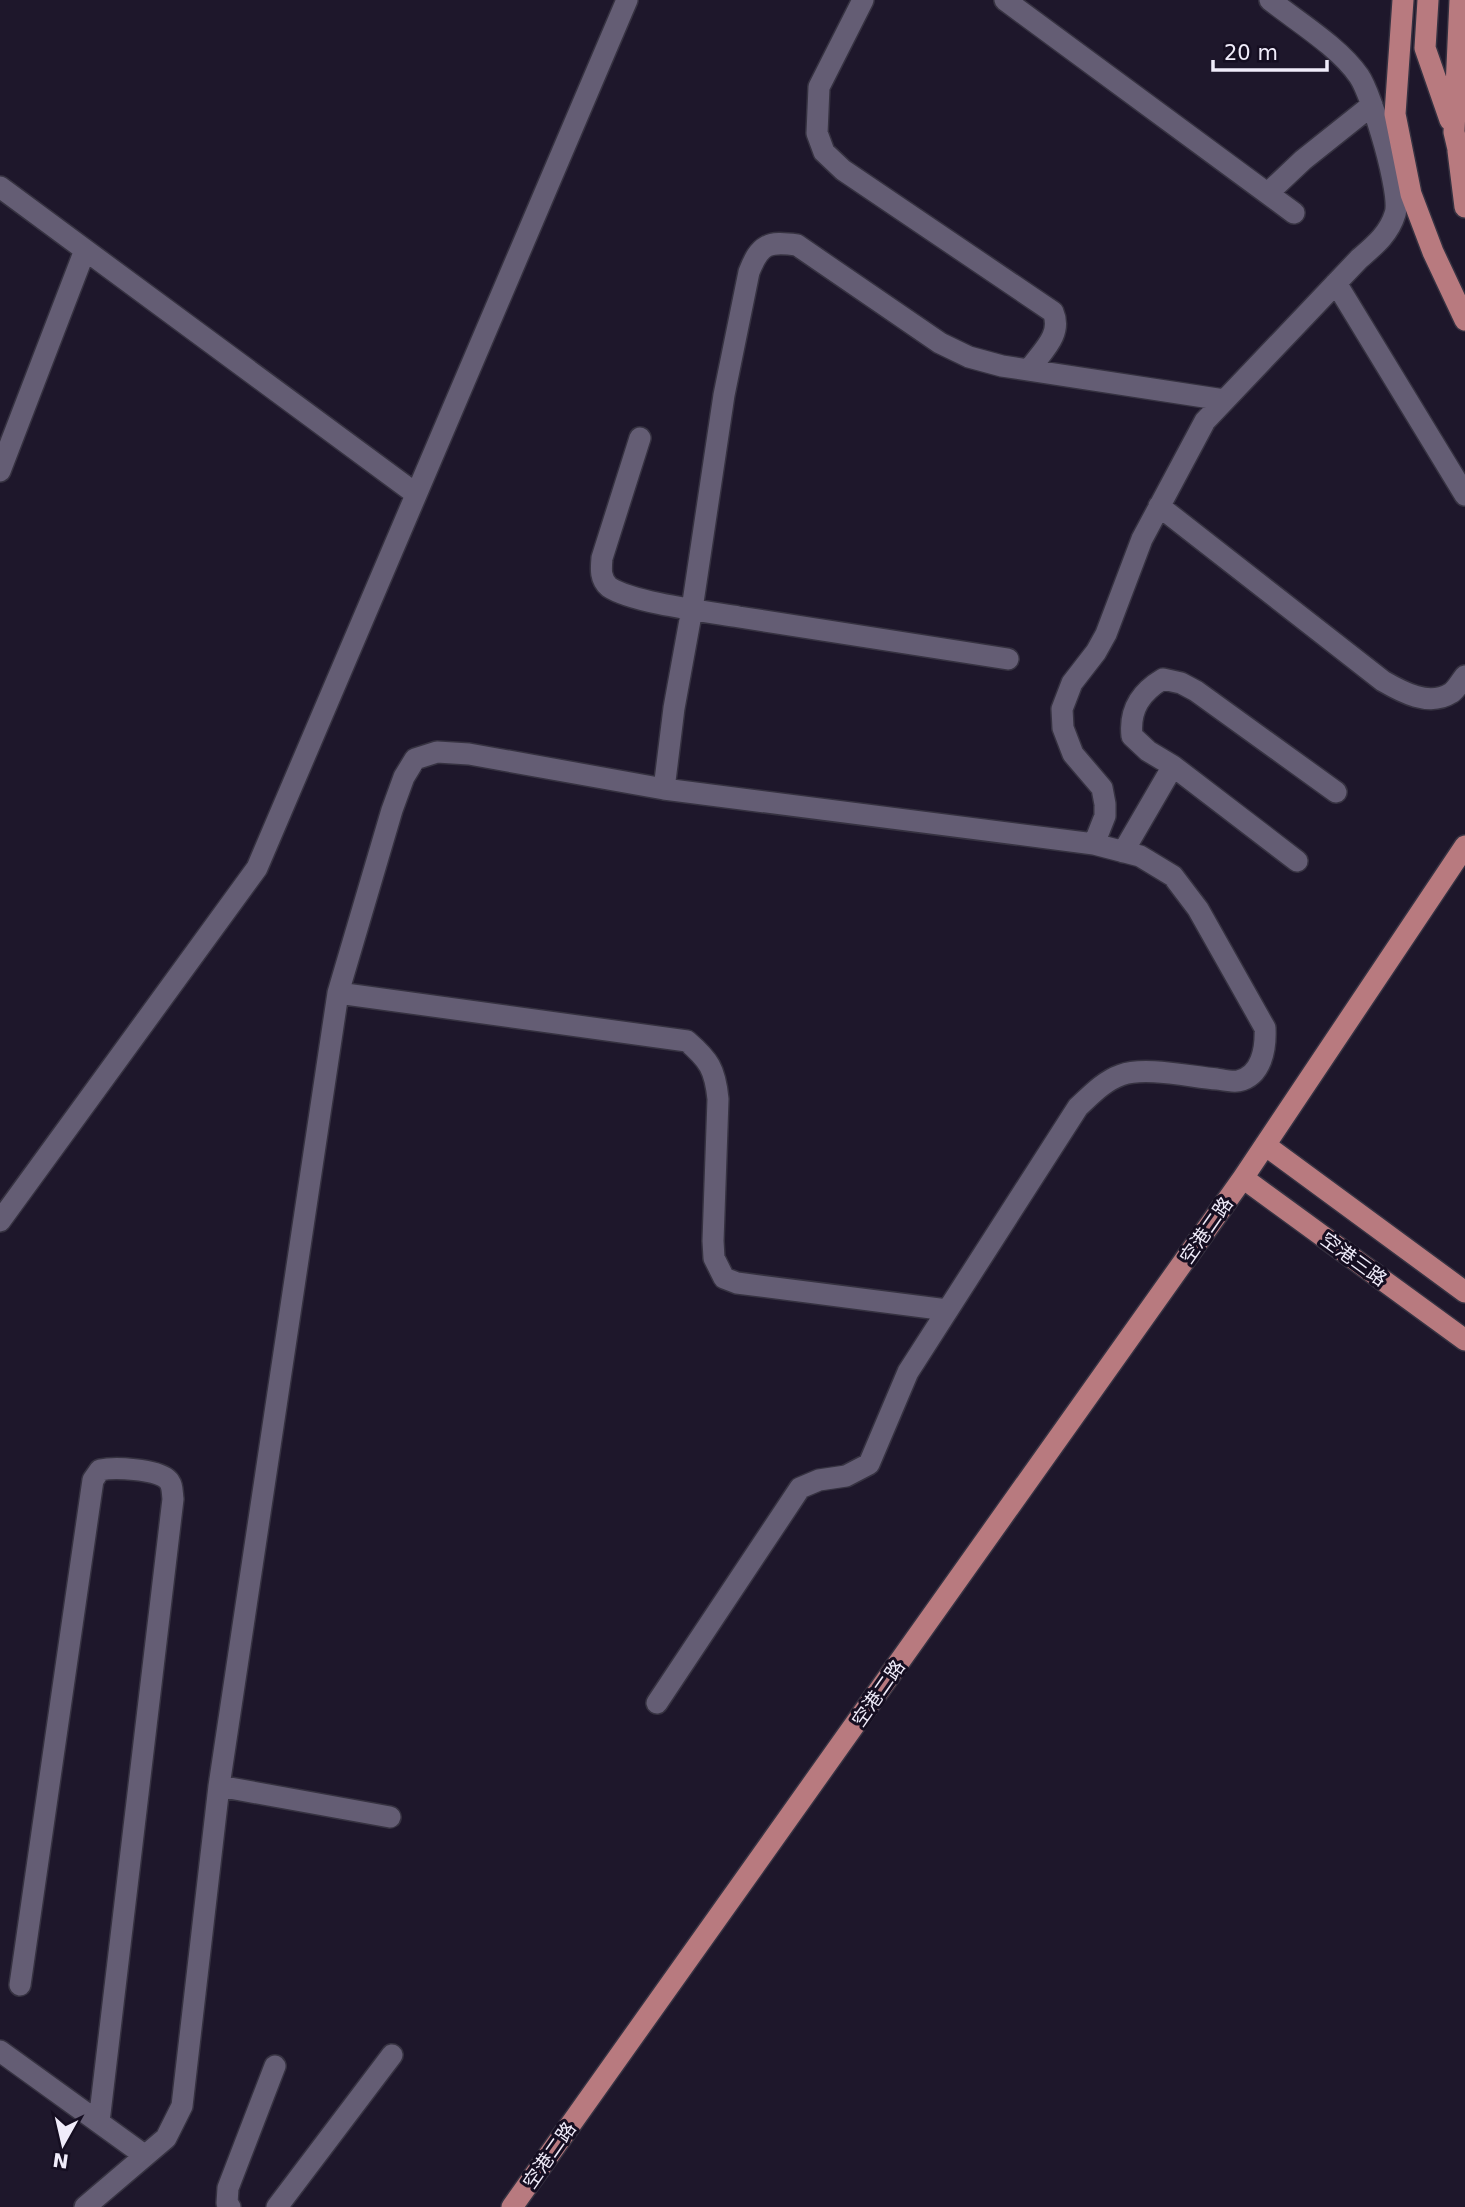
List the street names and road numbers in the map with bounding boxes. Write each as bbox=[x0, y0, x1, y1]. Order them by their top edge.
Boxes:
street label: 空港二路 bbox=[1175, 1193, 1237, 1267]
street label: 空港三路 bbox=[1317, 1228, 1391, 1290]
street label: 空港二路 bbox=[847, 1656, 909, 1730]
street label: 空港二路 bbox=[518, 2118, 580, 2192]

